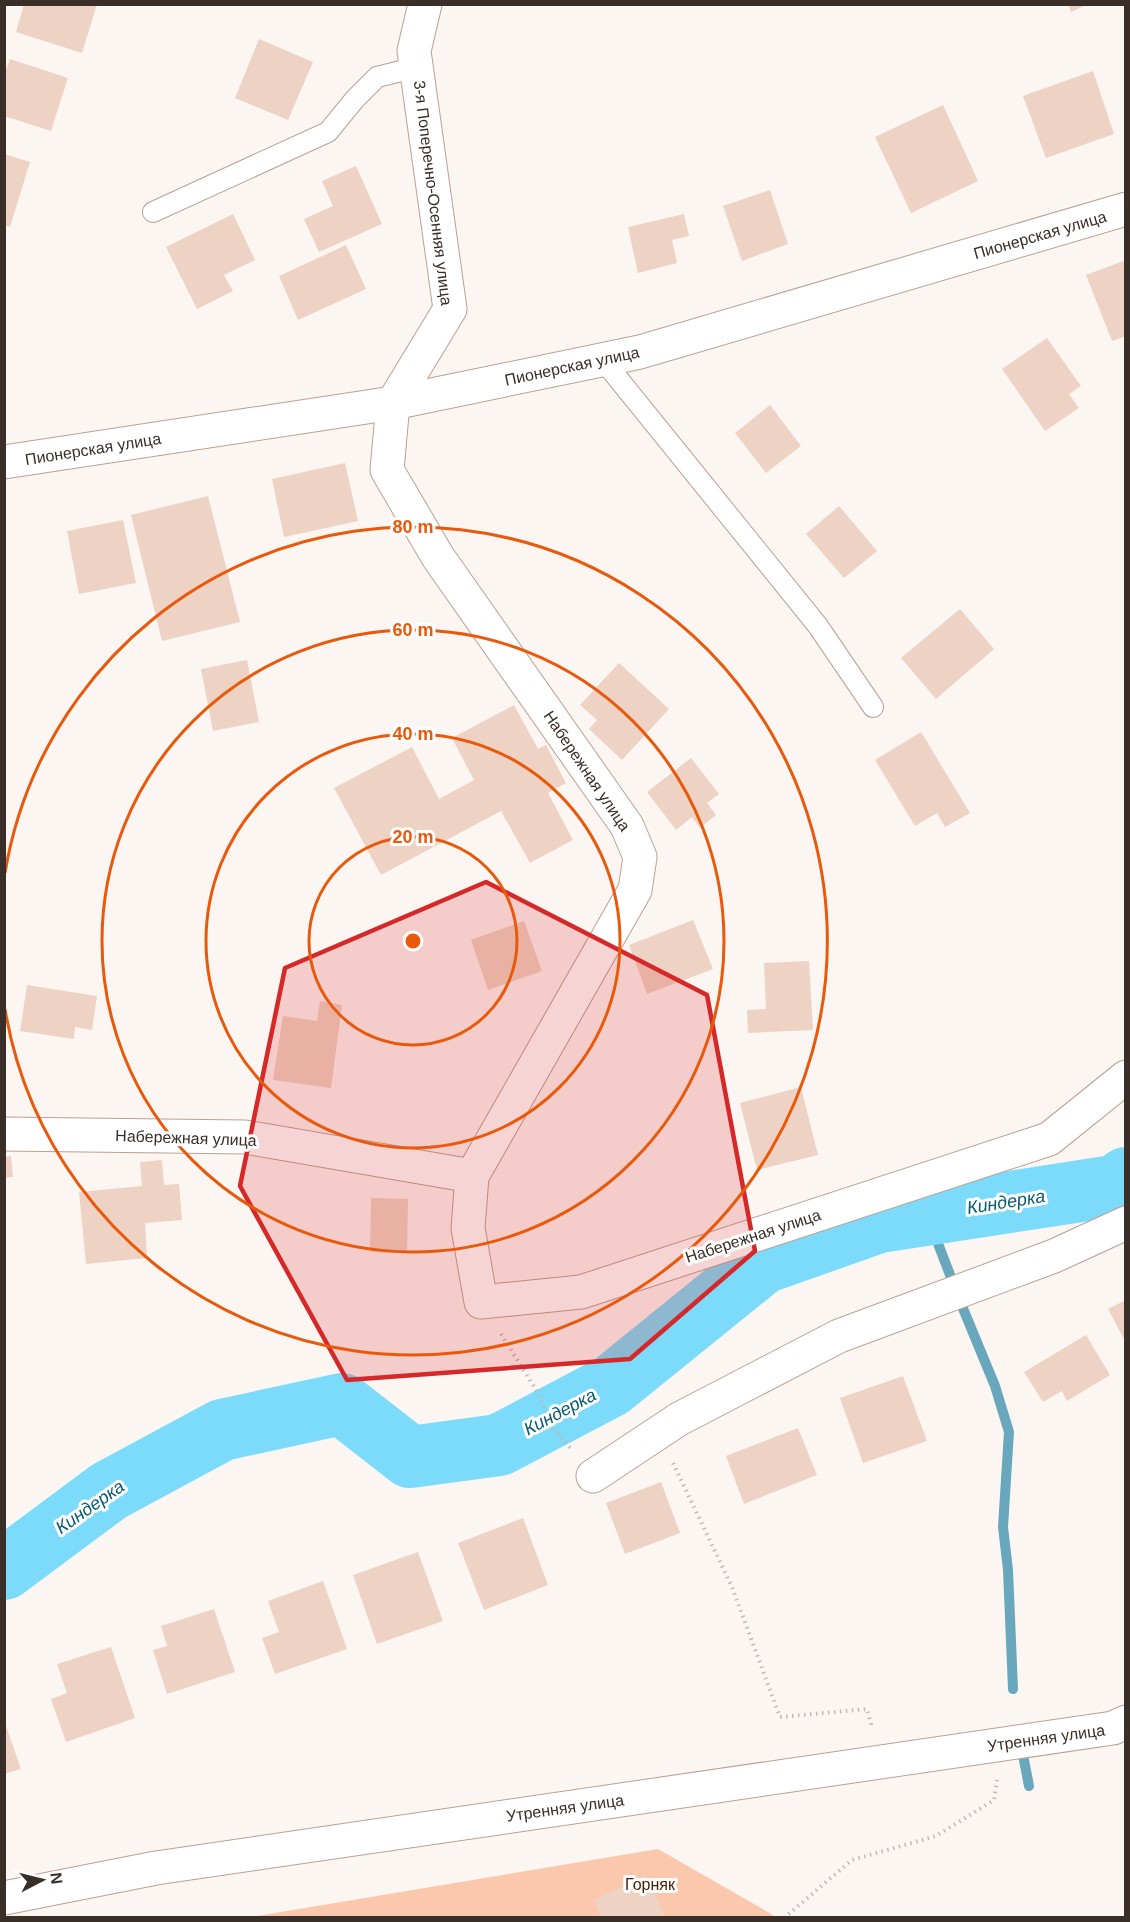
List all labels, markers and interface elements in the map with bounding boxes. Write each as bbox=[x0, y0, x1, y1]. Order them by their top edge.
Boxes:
street label: 3-я Поперечно-Осенняя улица bbox=[411, 79, 455, 307]
street label: Пионерская улица bbox=[972, 208, 1108, 262]
street label: Пионерская улица bbox=[503, 343, 641, 389]
street label: Пионерская улица bbox=[24, 430, 162, 468]
text: 80 m bbox=[392, 517, 434, 537]
text: 60 m bbox=[392, 620, 434, 640]
street label: Набережная улица bbox=[540, 708, 634, 834]
text: 40 m bbox=[392, 724, 434, 744]
text: 20 m bbox=[392, 827, 434, 847]
centre of rings bbox=[403, 931, 423, 951]
street label: Набережная улица bbox=[115, 1127, 257, 1149]
water label: Киндерка bbox=[965, 1186, 1047, 1218]
street label: Набережная улица bbox=[683, 1206, 823, 1266]
water label: Киндерка bbox=[520, 1385, 600, 1439]
water label: Киндерка bbox=[52, 1476, 128, 1538]
street label: Утренняя улица bbox=[986, 1721, 1106, 1755]
street label: Утренняя улица bbox=[505, 1791, 625, 1825]
north arrow bbox=[12, 1850, 72, 1910]
text: N bbox=[47, 1871, 66, 1885]
park label: Горняк bbox=[625, 1876, 676, 1893]

